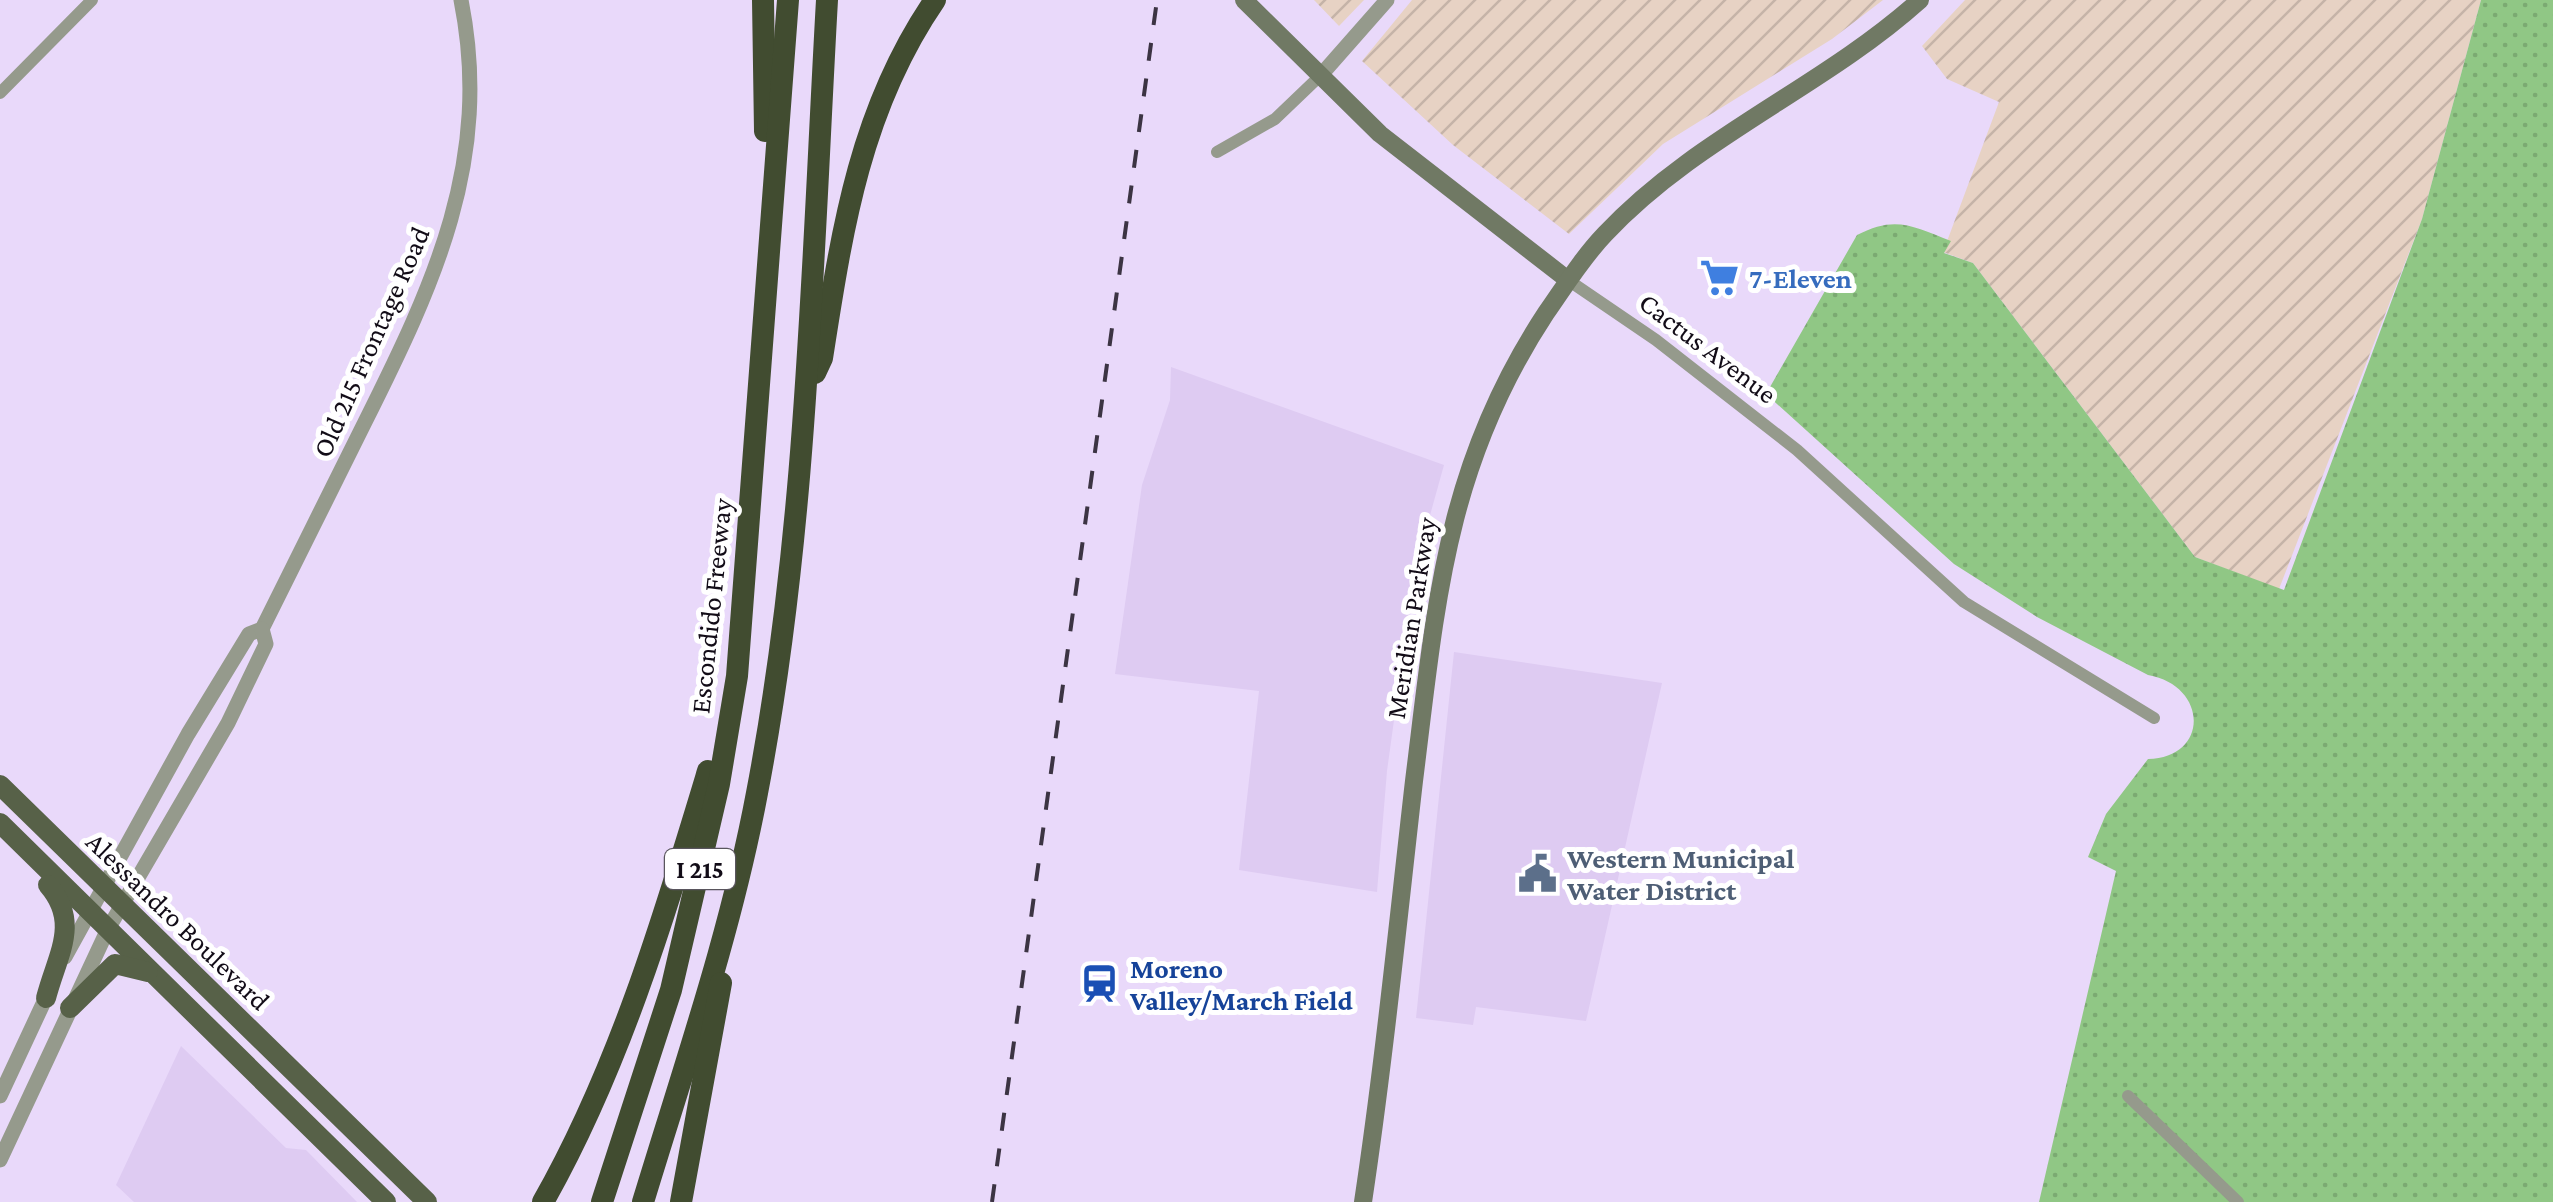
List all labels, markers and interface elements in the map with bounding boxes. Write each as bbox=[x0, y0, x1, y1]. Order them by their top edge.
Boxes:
street label: Old 215 Frontage Road bbox=[306, 222, 436, 462]
supermarket icon: 7-Eleven bbox=[1698, 257, 1740, 299]
place label: 7-Eleven bbox=[1749, 263, 1852, 294]
street label: Cactus Avenue bbox=[1633, 286, 1783, 410]
street label: Escondido Freeway bbox=[684, 496, 738, 715]
street label: Meridian Parkway bbox=[1380, 514, 1442, 721]
street label: Alessandro Boulevard bbox=[80, 826, 276, 1016]
place label: Western Municipal Water District bbox=[1566, 843, 1794, 906]
road number: I 215 bbox=[665, 849, 735, 889]
public building icon: Western Municipal Water District bbox=[1516, 853, 1558, 895]
place label: Moreno Valley/March Field bbox=[1129, 953, 1354, 1016]
station icon: Moreno Valley/March Field bbox=[1079, 963, 1121, 1005]

